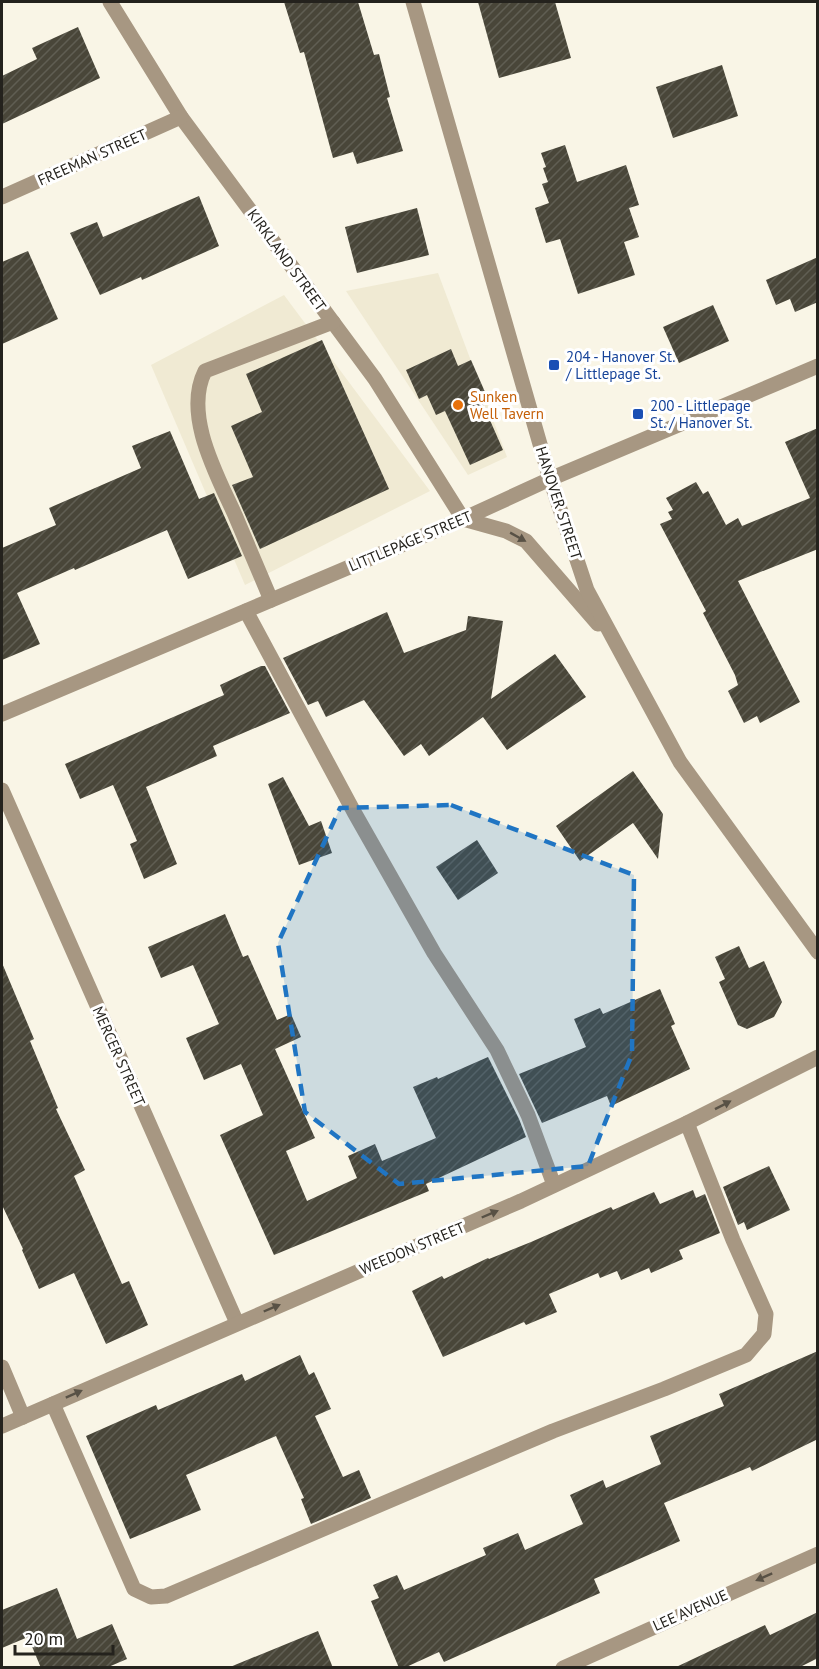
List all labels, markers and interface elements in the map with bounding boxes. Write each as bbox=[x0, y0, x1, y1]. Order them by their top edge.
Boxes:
street label: FREEMAN STREET bbox=[35, 124, 150, 189]
street label: KIRKLAND STREET bbox=[244, 205, 331, 315]
place label: 204 - Hanover St. / Littlepage St. bbox=[565, 347, 675, 383]
marker: 204 - Hanover St. / Littlepage St. bbox=[547, 358, 561, 372]
place label: Sunken Well Tavern bbox=[470, 387, 544, 423]
place label: 200 - Littlepage St. / Hanover St. bbox=[650, 396, 753, 432]
marker: Sunken Well Tavern bbox=[451, 398, 465, 412]
marker: 200 - Littlepage St. / Hanover St. bbox=[631, 407, 645, 421]
street label: HANOVER STREET bbox=[532, 444, 586, 563]
street label: LITTLEPAGE STREET bbox=[346, 506, 475, 575]
one-way arrow bbox=[510, 532, 527, 542]
street label: MERCER STREET bbox=[88, 1003, 150, 1110]
one-way arrow bbox=[715, 1100, 732, 1109]
one-way arrow bbox=[481, 1209, 499, 1218]
street label: WEEDON STREET bbox=[357, 1217, 468, 1279]
one-way arrow bbox=[264, 1303, 282, 1313]
one-way arrow bbox=[66, 1390, 83, 1399]
one-way arrow bbox=[755, 1573, 772, 1582]
street label: LEE AVENUE bbox=[650, 1585, 730, 1635]
scale bar bbox=[15, 1618, 112, 1656]
text: 20 m bbox=[24, 1627, 63, 1650]

